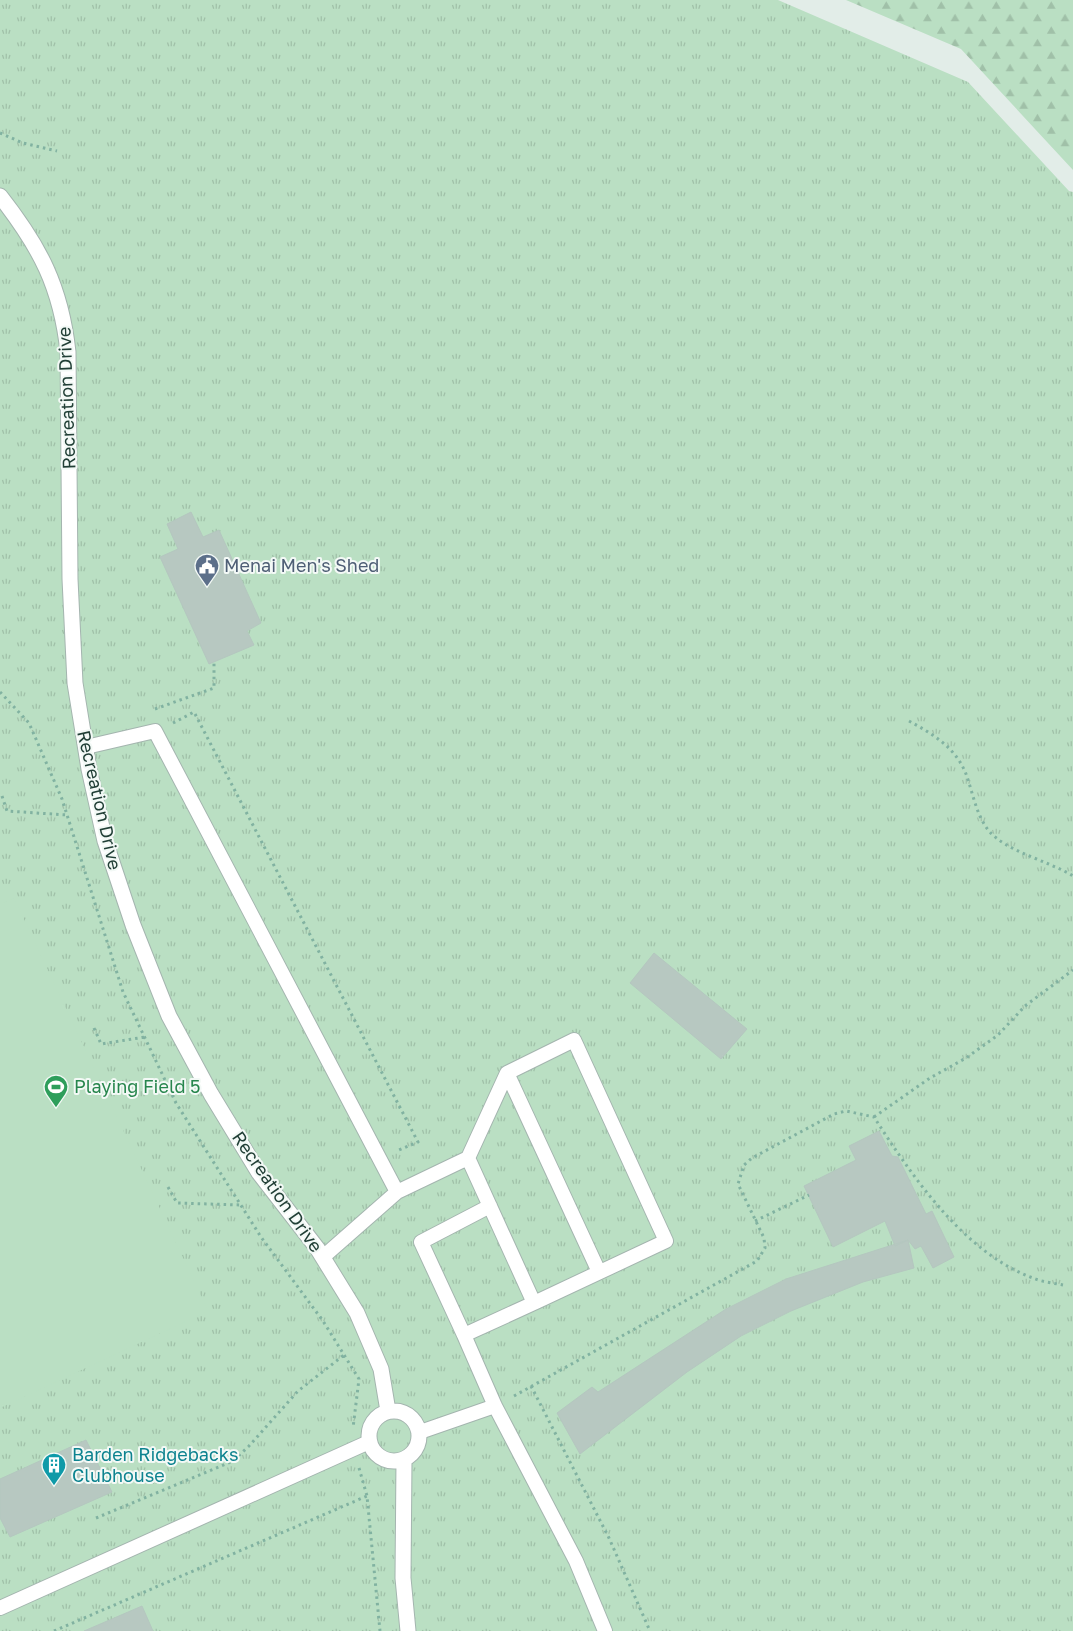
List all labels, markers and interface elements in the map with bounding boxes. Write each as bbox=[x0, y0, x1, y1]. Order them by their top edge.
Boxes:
street label: Recreation Drive bbox=[53, 326, 79, 470]
public building icon: Menai Men's Shed bbox=[194, 553, 220, 587]
place label: Menai Men's Shed bbox=[224, 554, 379, 576]
street label: Recreation Drive bbox=[73, 728, 127, 872]
sports icon: Playing Field 5 bbox=[43, 1074, 69, 1108]
place label: Playing Field 5 bbox=[74, 1075, 200, 1097]
street label: Recreation Drive bbox=[228, 1127, 328, 1256]
place label: Barden Ridgebacks Clubhouse bbox=[72, 1443, 239, 1486]
building icon: Barden Ridgebacks Clubhouse bbox=[41, 1452, 67, 1486]

